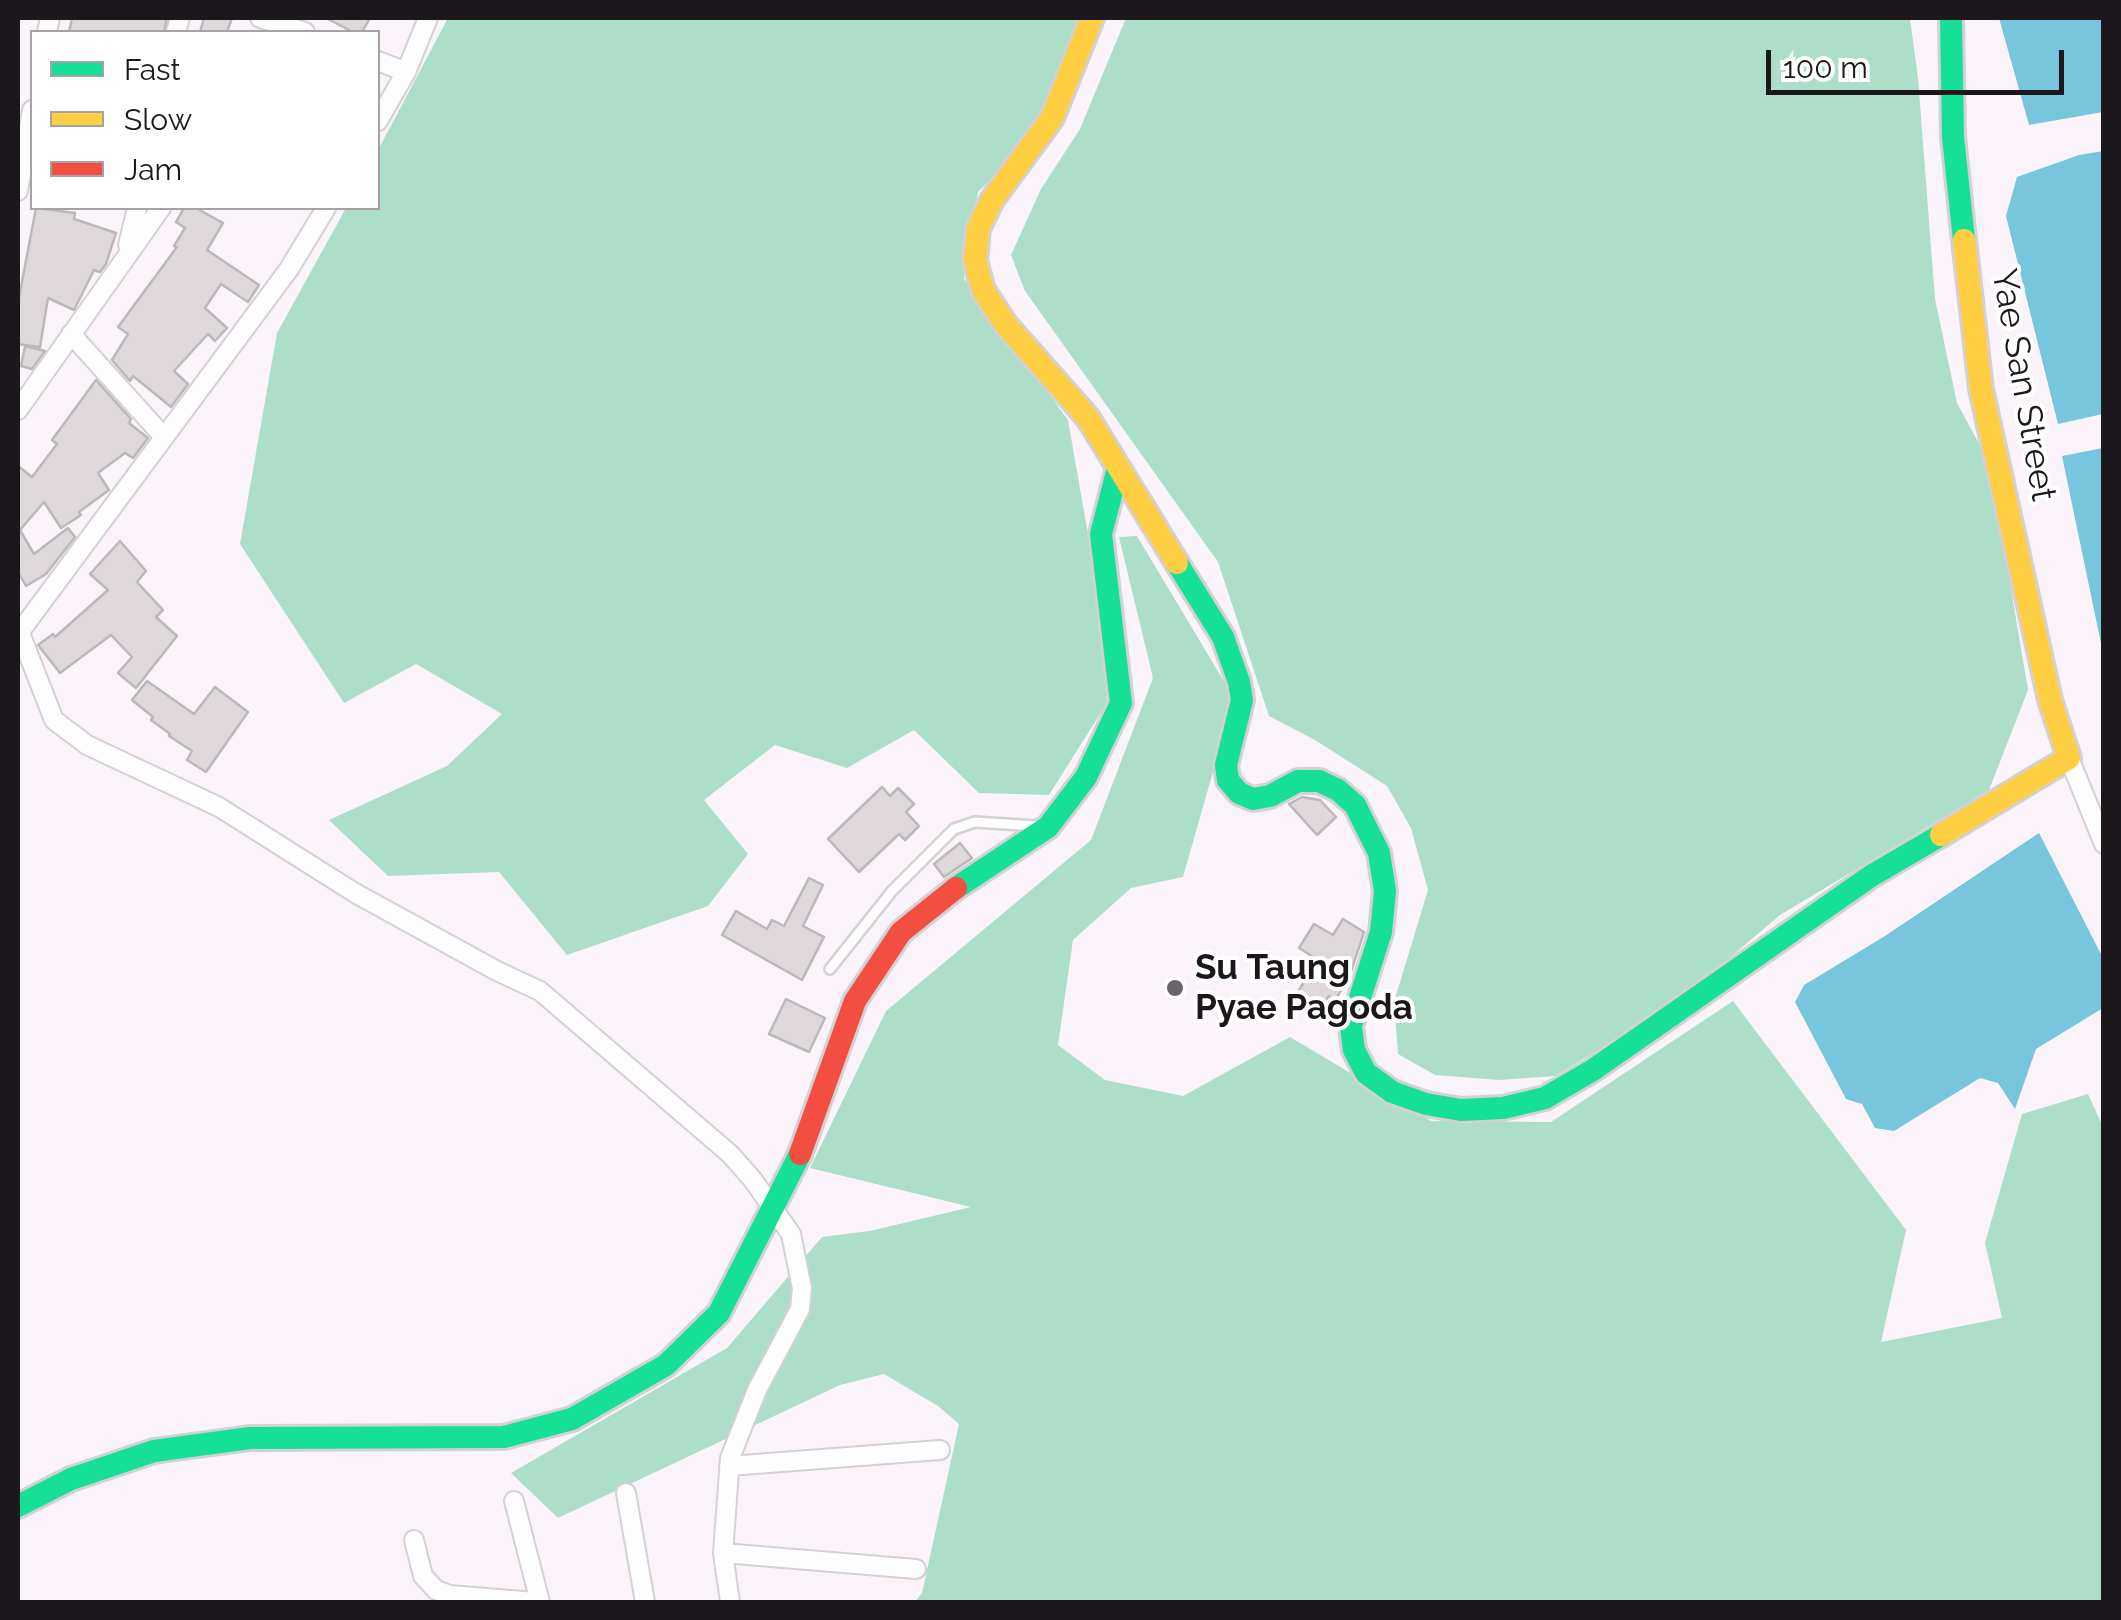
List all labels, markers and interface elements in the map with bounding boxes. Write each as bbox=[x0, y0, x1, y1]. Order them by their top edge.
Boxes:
legend bbox=[30, 30, 380, 210]
scale bar bbox=[1771, 30, 2068, 92]
text: 100 m bbox=[1783, 50, 1868, 85]
text: Fast bbox=[124, 52, 181, 87]
text: Slow bbox=[124, 102, 192, 137]
text: Jam bbox=[124, 152, 182, 187]
street label: Yae San Street bbox=[1982, 266, 2064, 504]
place label: Su Taung Pyae Pagoda bbox=[1195, 947, 1413, 1029]
marker: Su Taung Pyae Pagoda bbox=[1164, 977, 1186, 999]

